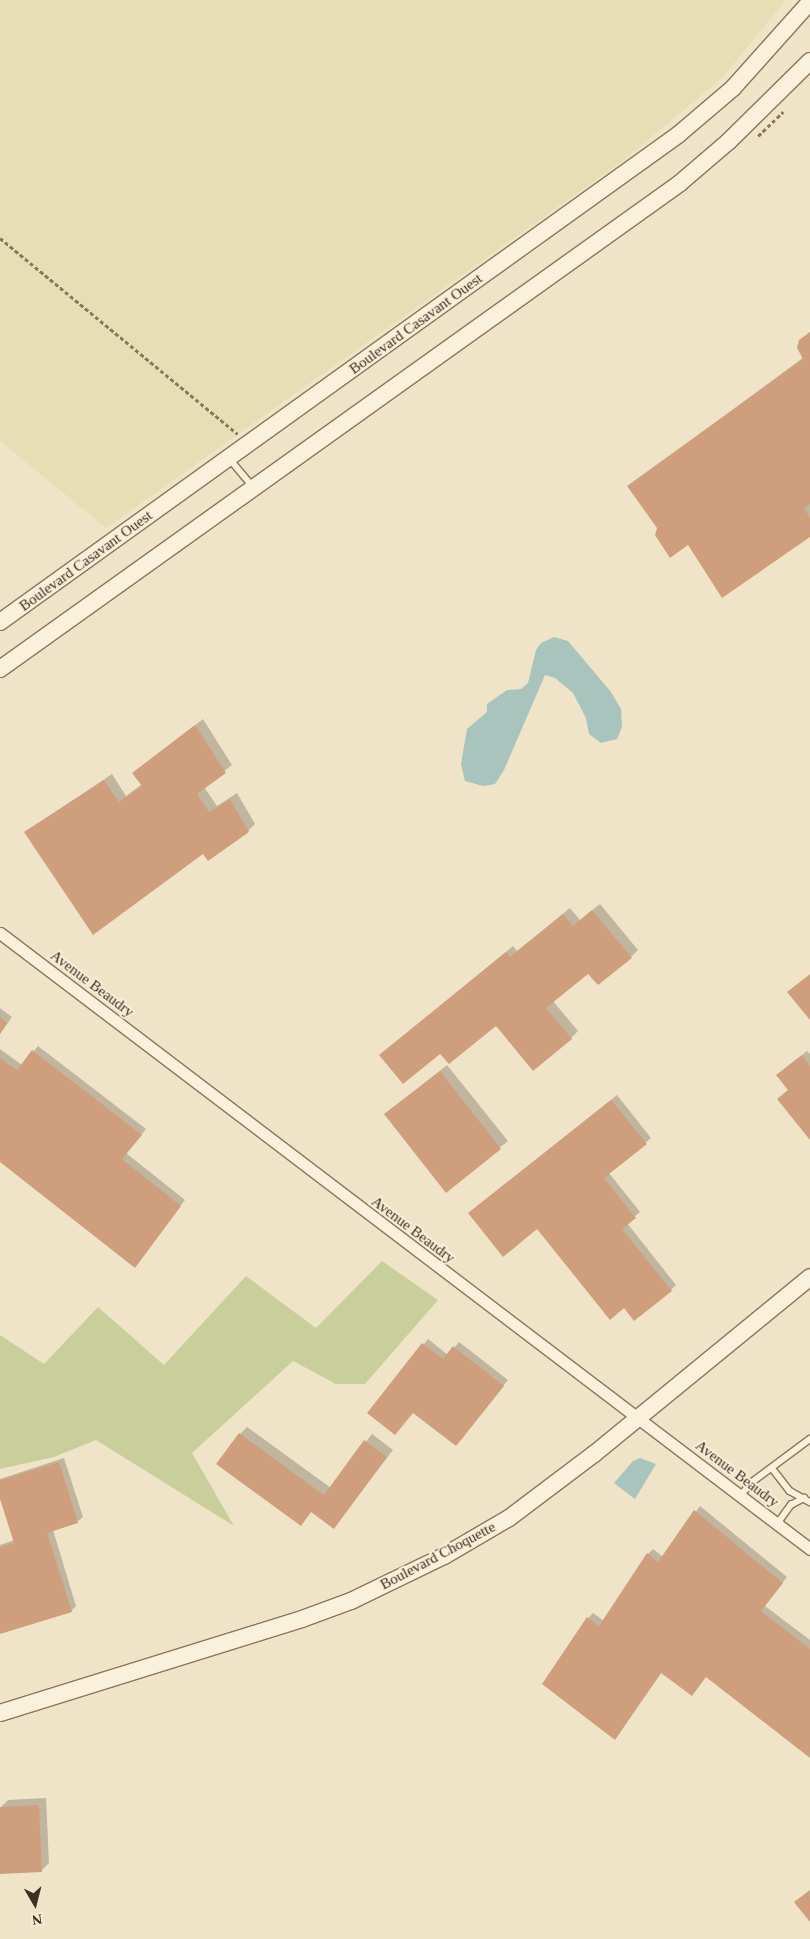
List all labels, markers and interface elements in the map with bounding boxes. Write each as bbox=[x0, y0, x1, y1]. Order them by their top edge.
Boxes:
street label: Boulevard Casavant Ouest bbox=[346, 270, 486, 378]
street label: Boulevard Casavant Ouest bbox=[16, 507, 156, 615]
street label: Avenue Beaudry bbox=[47, 947, 137, 1021]
street label: Avenue Beaudry bbox=[368, 1193, 458, 1267]
street label: Avenue Beaudry bbox=[692, 1437, 782, 1511]
street label: Boulevard Choquette bbox=[377, 1518, 499, 1594]
north arrow bbox=[10, 1879, 60, 1929]
text: N bbox=[31, 1911, 43, 1927]

